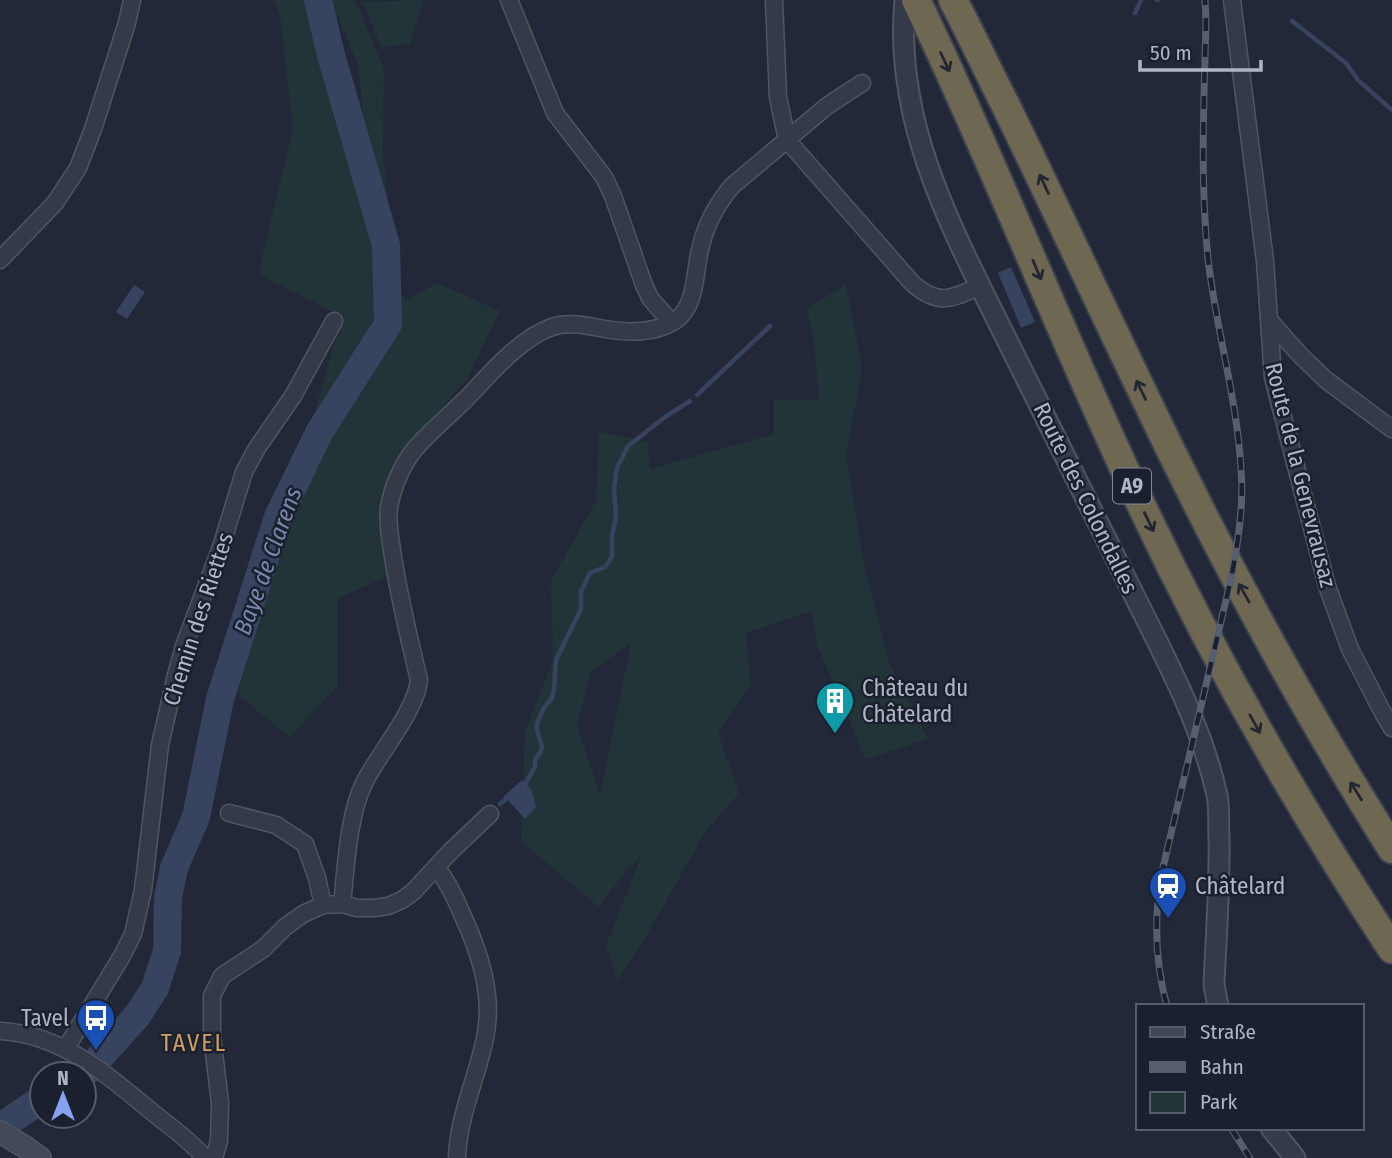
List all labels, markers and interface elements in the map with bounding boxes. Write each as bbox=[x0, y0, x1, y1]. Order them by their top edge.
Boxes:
scale bar bbox=[1140, 28, 1261, 72]
text: 50 m bbox=[1150, 40, 1192, 66]
one-way arrow bbox=[939, 51, 952, 72]
one-way arrow bbox=[1036, 174, 1050, 195]
one-way arrow bbox=[1031, 259, 1044, 280]
street label: Route de la Genevrausaz bbox=[1259, 360, 1343, 590]
one-way arrow bbox=[1134, 380, 1147, 401]
street label: Route des Colondalles bbox=[1028, 398, 1145, 598]
road number: A9 bbox=[1113, 468, 1151, 504]
water label: Baye de Clarens bbox=[228, 483, 308, 639]
one-way arrow bbox=[1143, 511, 1157, 532]
street label: Chemin des Riettes bbox=[157, 529, 239, 709]
one-way arrow bbox=[1237, 583, 1250, 604]
place label: Château du Châtelard bbox=[862, 674, 968, 728]
building icon: Château du Châtelard bbox=[814, 680, 856, 735]
one-way arrow bbox=[1248, 713, 1262, 733]
one-way arrow bbox=[1348, 782, 1363, 801]
station icon: Châtelard bbox=[1147, 865, 1189, 920]
place label: Châtelard bbox=[1195, 872, 1285, 900]
bus stop icon: Tavel bbox=[75, 997, 117, 1052]
place label: Tavel bbox=[21, 1004, 69, 1032]
legend bbox=[1136, 1004, 1364, 1130]
text: Straße bbox=[1200, 1019, 1256, 1045]
district label: TAVEL bbox=[161, 1029, 227, 1057]
text: Bahn bbox=[1200, 1054, 1244, 1080]
north arrow bbox=[28, 1060, 98, 1130]
text: N bbox=[57, 1067, 69, 1090]
text: Park bbox=[1200, 1089, 1238, 1115]

